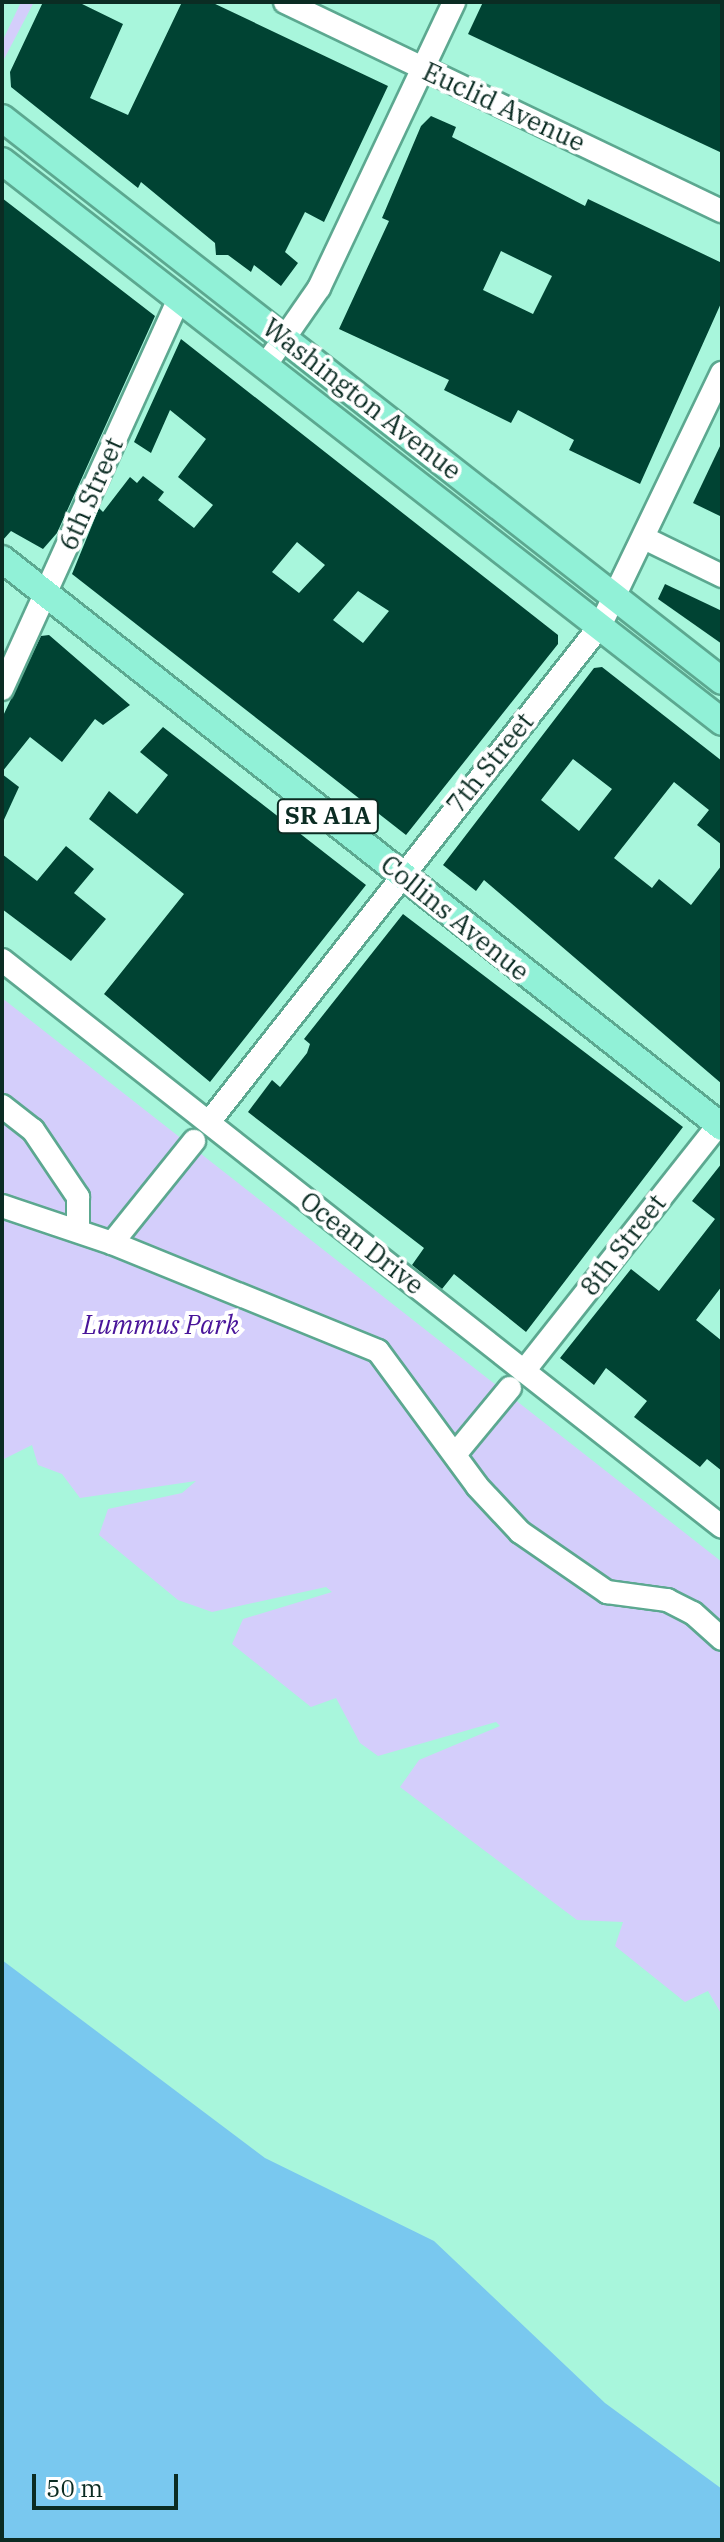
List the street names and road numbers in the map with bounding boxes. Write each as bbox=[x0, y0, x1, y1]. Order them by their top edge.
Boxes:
street label: Euclid Avenue bbox=[418, 56, 590, 158]
street label: Washington Avenue bbox=[256, 312, 468, 486]
street label: 6th Street bbox=[52, 433, 130, 555]
street label: 7th Street bbox=[440, 707, 540, 819]
road number: SR A1A bbox=[276, 796, 380, 836]
street label: Collins Avenue bbox=[375, 849, 535, 987]
street label: Ocean Drive bbox=[294, 1185, 430, 1301]
street label: 8th Street bbox=[574, 1188, 672, 1302]

